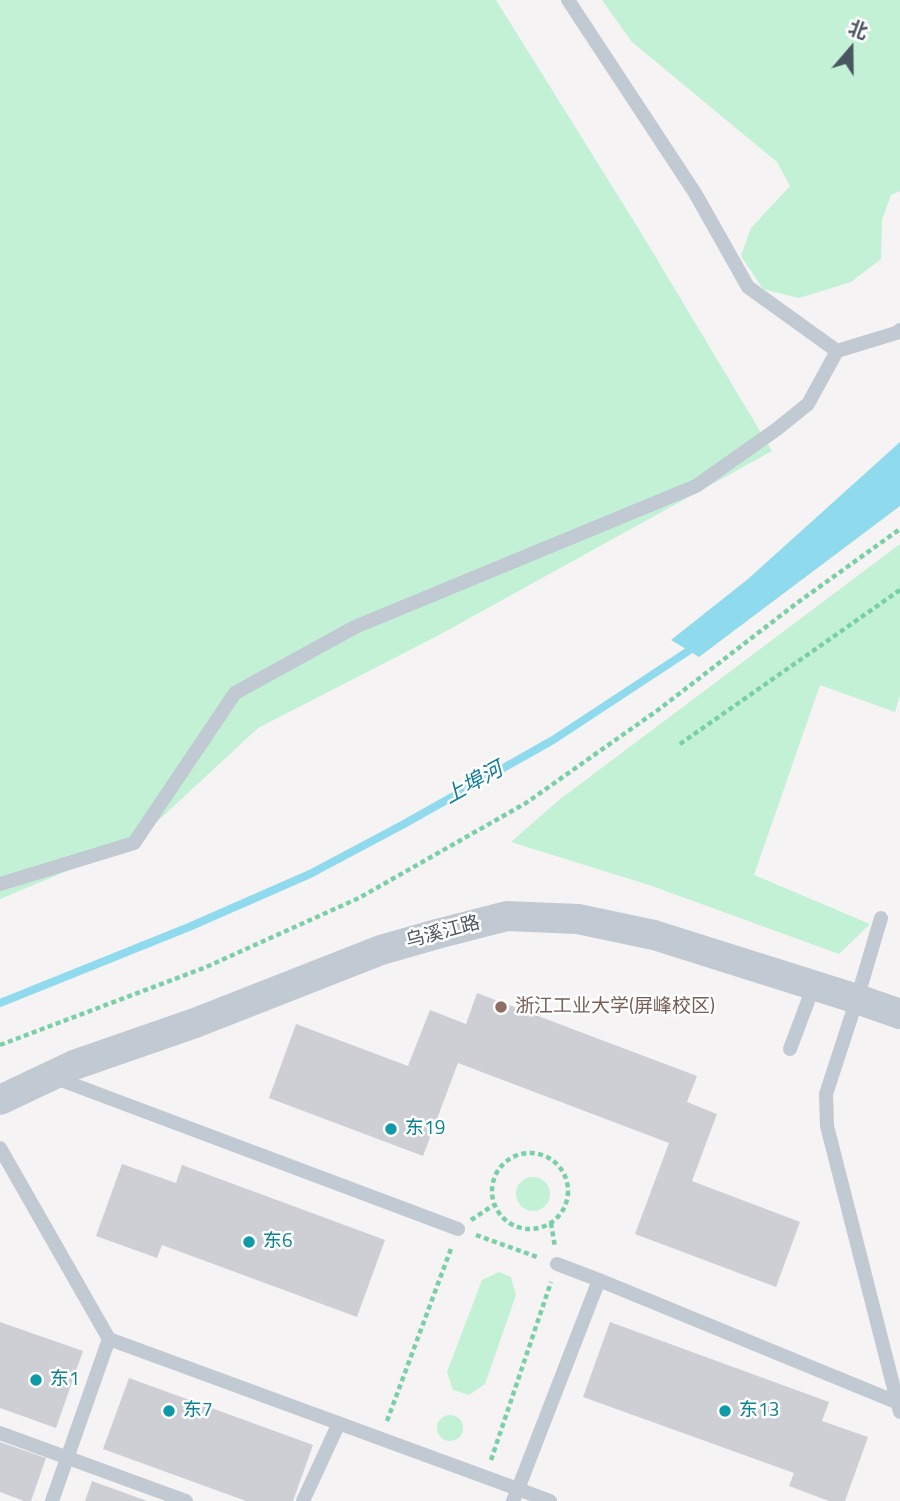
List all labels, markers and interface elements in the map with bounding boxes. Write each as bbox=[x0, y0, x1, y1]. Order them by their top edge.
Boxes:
text: 北 bbox=[844, 12, 872, 46]
north arrow bbox=[816, 14, 886, 84]
water label: 上埠河 bbox=[440, 758, 508, 810]
street label: 乌溪江路 bbox=[403, 912, 483, 954]
place label: 浙江工业大学(屏峰校区) bbox=[515, 996, 715, 1018]
marker: 浙江工业大学(屏峰校区) bbox=[493, 999, 509, 1015]
place label: 东19 bbox=[405, 1118, 445, 1140]
marker: 东19 bbox=[383, 1121, 399, 1137]
place label: 东6 bbox=[263, 1231, 293, 1253]
marker: 东6 bbox=[241, 1234, 257, 1250]
place label: 东1 bbox=[50, 1369, 80, 1391]
marker: 东1 bbox=[28, 1372, 44, 1388]
place label: 东7 bbox=[183, 1400, 213, 1422]
place label: 东13 bbox=[739, 1400, 779, 1422]
marker: 东7 bbox=[161, 1403, 177, 1419]
marker: 东13 bbox=[717, 1403, 733, 1419]

